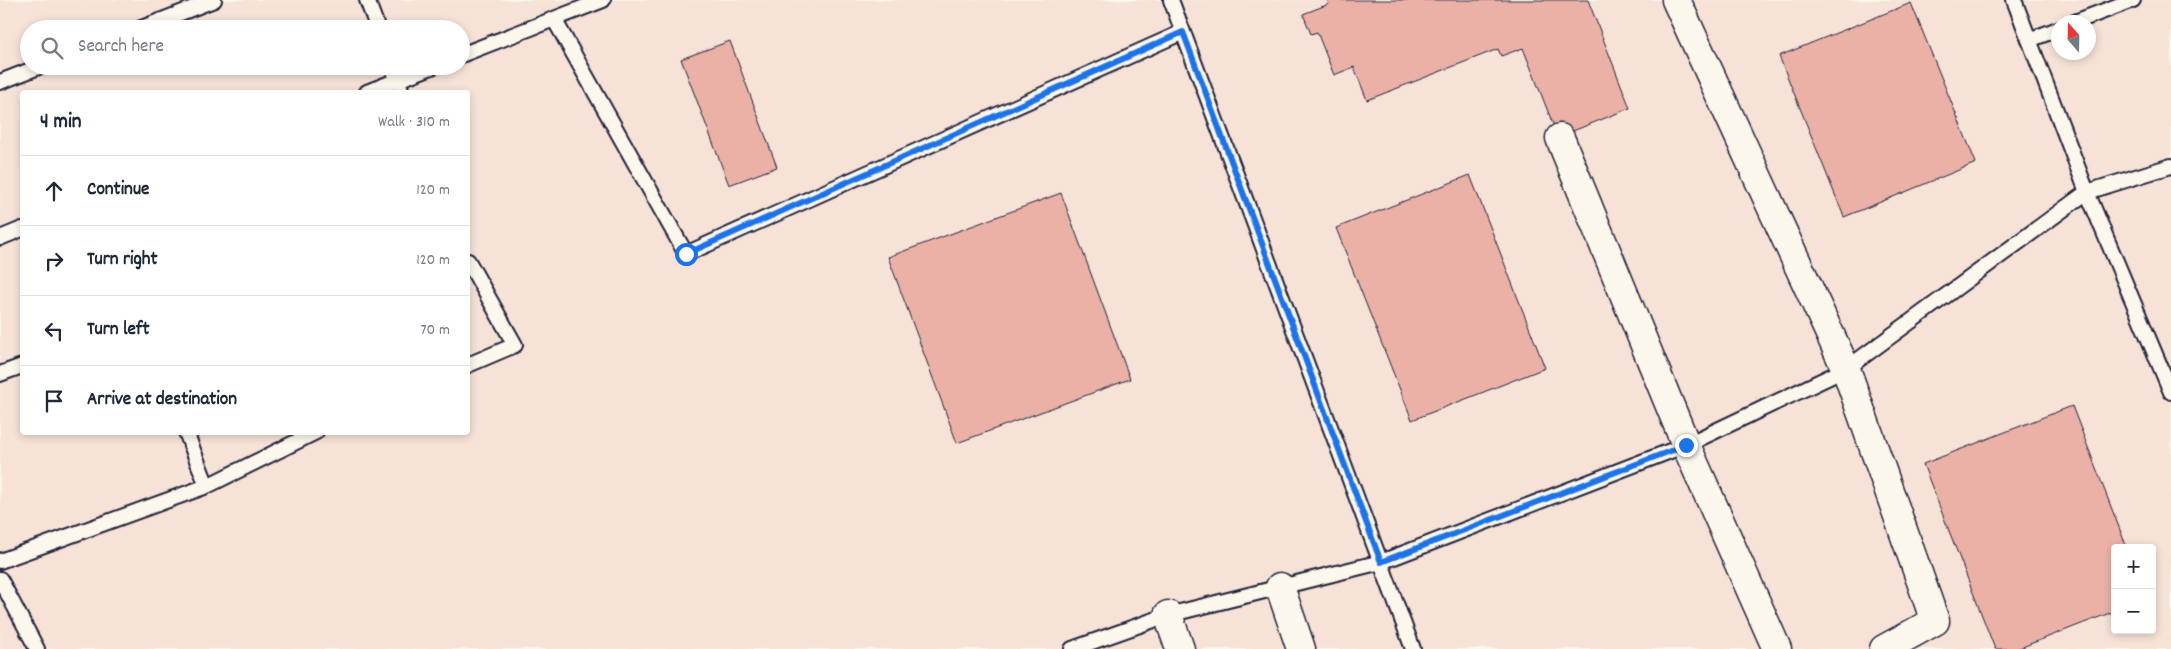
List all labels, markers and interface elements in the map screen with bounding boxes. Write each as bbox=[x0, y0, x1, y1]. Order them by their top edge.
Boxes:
north arrow bbox=[2051, 15, 2096, 60]
search box bbox=[20, 20, 470, 75]
icon: search bbox=[38, 34, 66, 62]
text: Search here bbox=[78, 34, 164, 61]
text: 4 min bbox=[40, 108, 82, 138]
text: Walk · 310 m bbox=[378, 111, 450, 134]
icon: ahead bbox=[40, 177, 68, 205]
text: Continue bbox=[87, 177, 149, 204]
text: 120 m bbox=[416, 179, 450, 202]
route start bbox=[675, 243, 698, 266]
icon: right bbox=[40, 247, 68, 275]
text: Turn right bbox=[87, 247, 158, 274]
text: 120 m bbox=[416, 249, 450, 272]
icon: left bbox=[40, 317, 68, 345]
text: Turn left bbox=[87, 317, 150, 344]
text: 70 m bbox=[420, 319, 450, 342]
icon: arrive bbox=[40, 387, 68, 415]
text: Arrive at destination bbox=[87, 387, 237, 414]
route end bbox=[1675, 434, 1698, 457]
map controls bbox=[2111, 544, 2156, 634]
button: + bbox=[2111, 544, 2156, 589]
button: − bbox=[2111, 589, 2156, 634]

